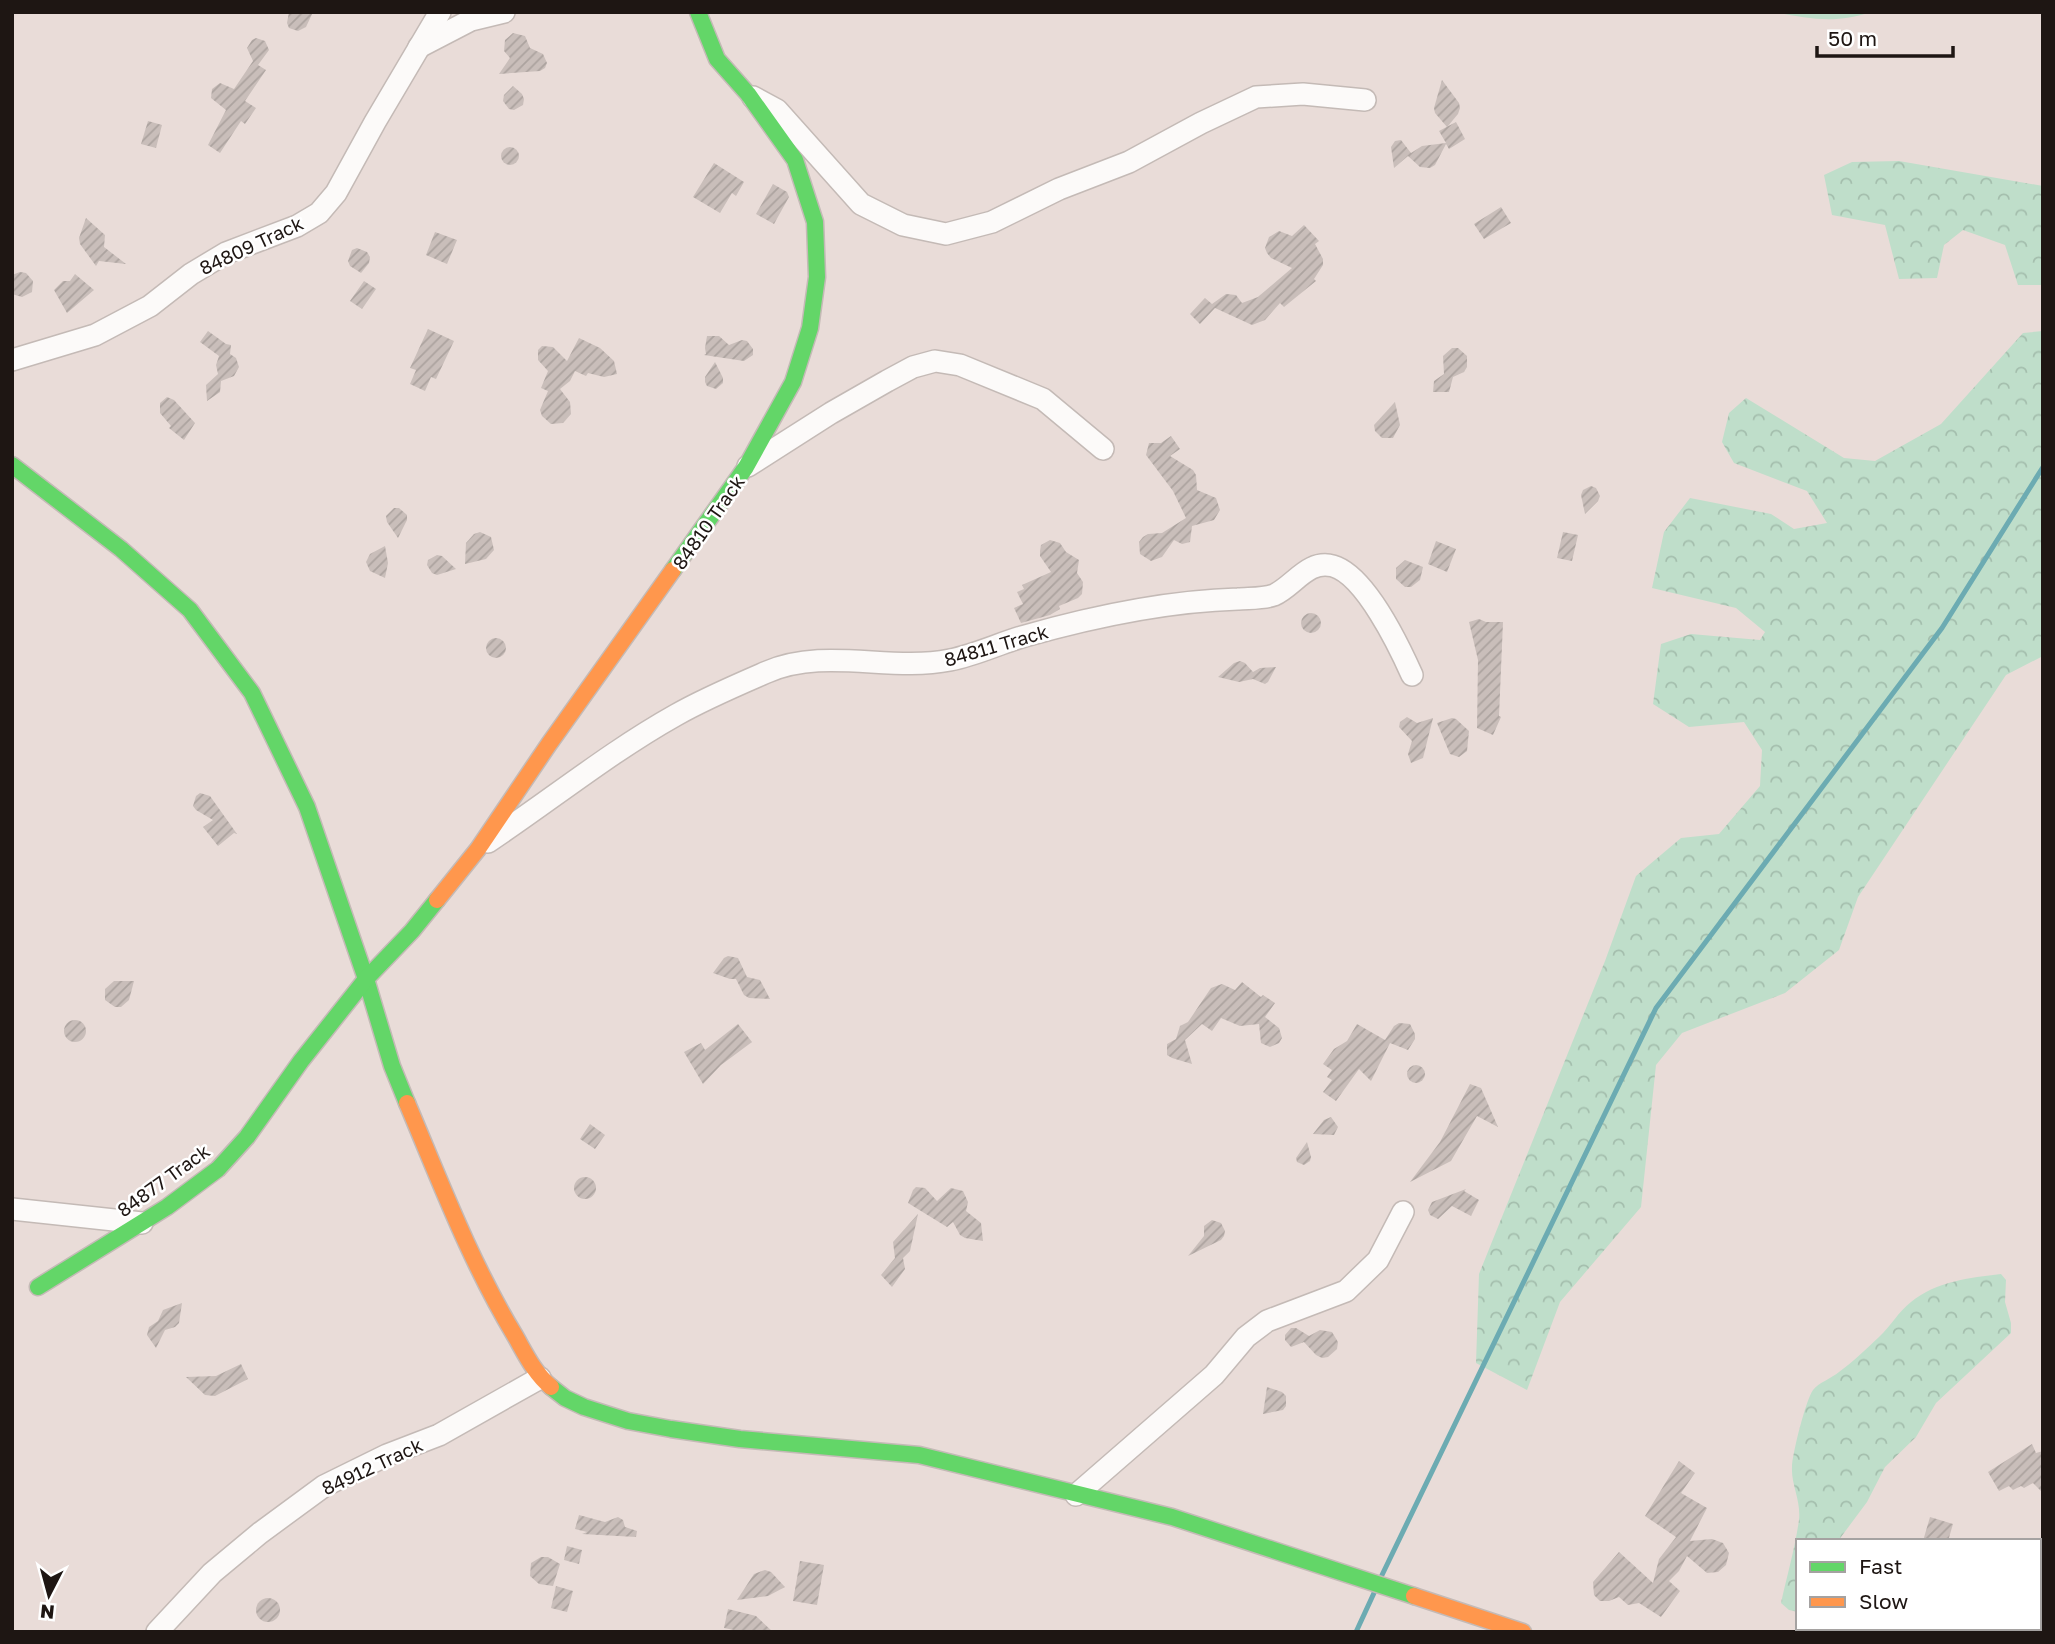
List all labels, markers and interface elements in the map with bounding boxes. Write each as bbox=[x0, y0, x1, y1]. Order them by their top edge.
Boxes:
scale bar bbox=[1817, 14, 1954, 58]
text: 50 m bbox=[1828, 25, 1877, 51]
street label: 84809 Track bbox=[195, 211, 307, 279]
street label: 84810 Track bbox=[667, 470, 749, 574]
street label: 84811 Track bbox=[941, 619, 1051, 671]
street label: 84877 Track bbox=[112, 1139, 214, 1221]
street label: 84912 Track bbox=[318, 1432, 426, 1499]
legend bbox=[1796, 1539, 2041, 1630]
text: Fast bbox=[1859, 1553, 1902, 1579]
north arrow bbox=[14, 1560, 84, 1630]
text: Slow bbox=[1859, 1588, 1908, 1614]
text: N bbox=[39, 1600, 56, 1625]

